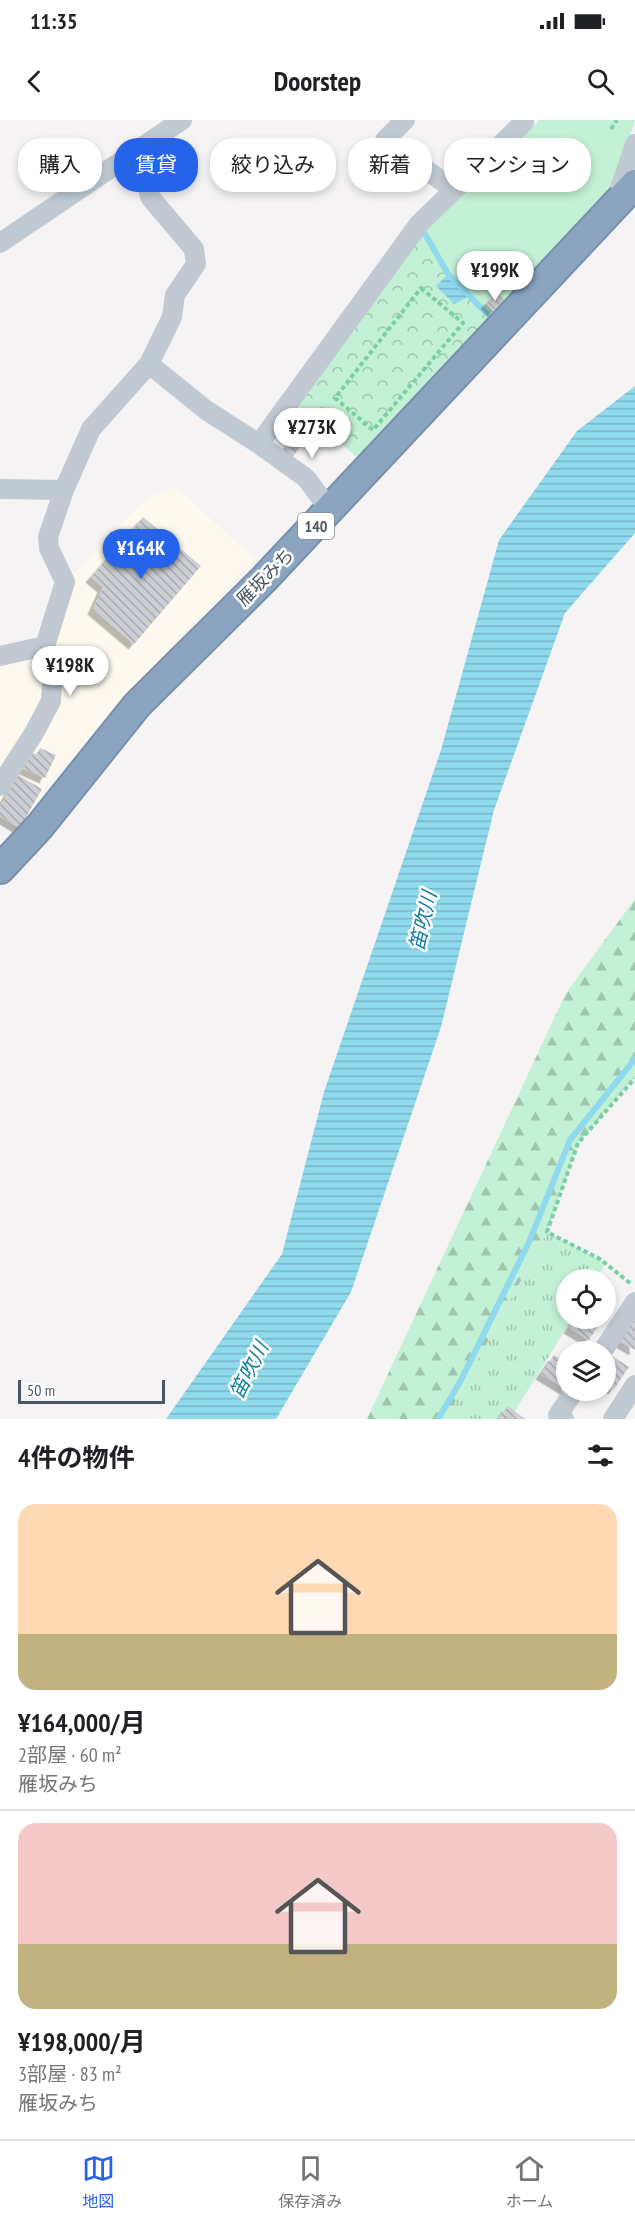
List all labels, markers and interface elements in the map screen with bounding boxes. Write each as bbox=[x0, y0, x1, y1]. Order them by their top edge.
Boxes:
text: 11:35 bbox=[30, 7, 78, 35]
text: Doorstep bbox=[274, 64, 361, 98]
icon: back bbox=[18, 65, 51, 98]
icon: search bbox=[584, 65, 617, 98]
chip: 購入 bbox=[18, 138, 102, 192]
chip: 賃貸 bbox=[114, 138, 198, 192]
chip: 絞り込み bbox=[210, 138, 336, 192]
chip: 新着 bbox=[348, 138, 432, 192]
chip: マンション bbox=[444, 138, 591, 192]
pin: ¥199K bbox=[453, 251, 537, 302]
text: ¥199K bbox=[471, 257, 519, 283]
pin: ¥273K bbox=[270, 408, 354, 459]
text: ¥273K bbox=[288, 414, 336, 440]
road number: 140 bbox=[298, 513, 334, 539]
pin: ¥164K bbox=[99, 529, 183, 580]
text: ¥164K bbox=[117, 535, 165, 561]
street label: 雁坂みち bbox=[231, 543, 299, 611]
pin: ¥198K bbox=[28, 646, 112, 697]
text: ¥198K bbox=[46, 652, 94, 678]
water label: 笛吹川 bbox=[404, 887, 443, 953]
map controls bbox=[556, 1269, 616, 1401]
button: locate bbox=[556, 1269, 616, 1329]
water label: 笛吹川 bbox=[224, 1336, 275, 1403]
button: layers bbox=[556, 1341, 616, 1401]
scale bar bbox=[18, 1377, 165, 1404]
text: 50 m bbox=[27, 1380, 55, 1400]
icon: filters bbox=[584, 1439, 617, 1472]
text: 4件の物件 bbox=[18, 1441, 134, 1474]
icon: home bbox=[264, 1543, 372, 1651]
text: ¥164,000/月 bbox=[18, 1706, 146, 1739]
text: 2部屋 · 60 m² bbox=[18, 1742, 122, 1768]
text: 雁坂みち bbox=[18, 1771, 98, 1797]
icon: home bbox=[264, 1862, 372, 1970]
text: ¥198,000/月 bbox=[18, 2025, 146, 2058]
text: 3部屋 · 83 m² bbox=[18, 2061, 122, 2087]
text: 雁坂みち bbox=[18, 2090, 98, 2116]
tab: 地図 bbox=[82, 2152, 115, 2212]
tab: 保存済み bbox=[278, 2152, 342, 2212]
tab: ホーム bbox=[506, 2152, 553, 2212]

